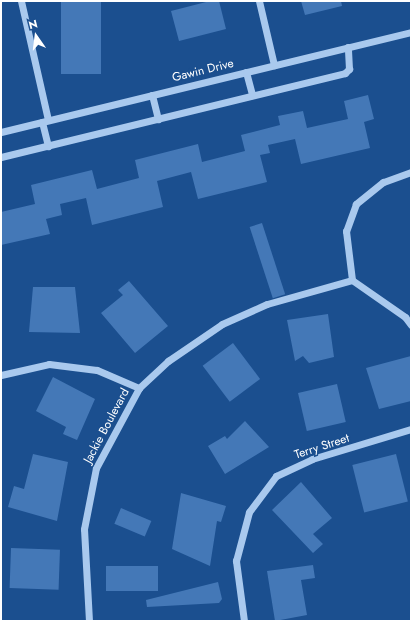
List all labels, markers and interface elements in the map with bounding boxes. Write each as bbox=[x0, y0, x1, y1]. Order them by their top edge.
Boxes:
north arrow bbox=[16, 16, 56, 56]
text: N bbox=[27, 16, 39, 33]
street label: Gawin Drive bbox=[171, 56, 235, 86]
street label: Jackie Boulevard bbox=[81, 386, 133, 466]
street label: Terry Street bbox=[293, 431, 351, 463]

